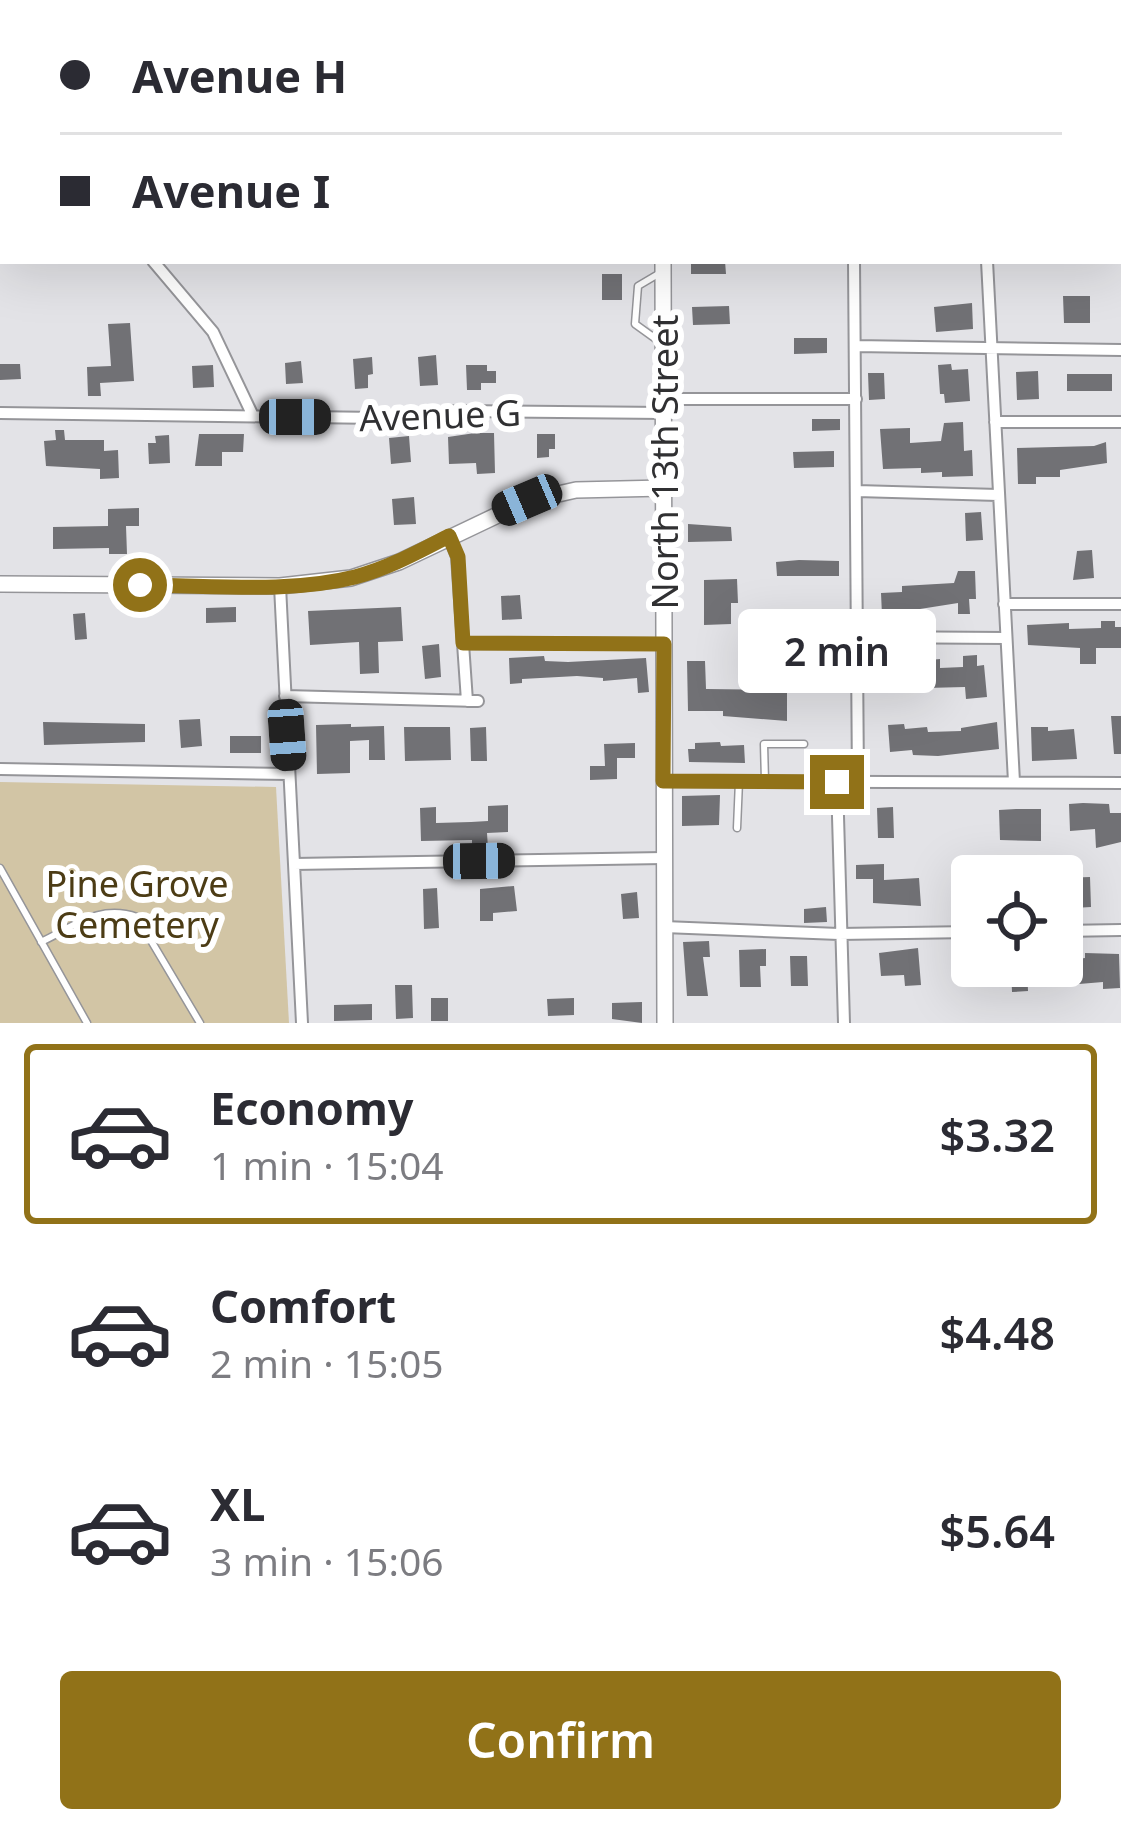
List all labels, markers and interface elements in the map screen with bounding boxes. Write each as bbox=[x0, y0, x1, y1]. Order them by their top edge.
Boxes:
text: Avenue H bbox=[132, 45, 347, 106]
text: Avenue I bbox=[132, 160, 330, 221]
street label: North 13th Street bbox=[640, 315, 689, 609]
street label: Avenue G bbox=[358, 388, 522, 442]
car bbox=[259, 399, 331, 435]
car bbox=[487, 469, 567, 531]
route start bbox=[113, 558, 167, 612]
callout: 2 min bbox=[738, 608, 936, 692]
text: 2 min bbox=[784, 624, 890, 677]
car bbox=[267, 698, 307, 772]
route end bbox=[810, 755, 864, 809]
car bbox=[443, 842, 515, 880]
map controls bbox=[951, 855, 1083, 987]
button: locate bbox=[951, 855, 1083, 987]
park label: Pine Grove Cemetery bbox=[46, 859, 229, 949]
text: Economy bbox=[210, 1077, 414, 1138]
icon: car bbox=[66, 1080, 174, 1188]
text: $3.32 bbox=[940, 1104, 1055, 1165]
text: 1 min · 15:04 bbox=[210, 1138, 444, 1191]
text: Comfort bbox=[210, 1275, 396, 1336]
icon: car bbox=[66, 1278, 174, 1386]
text: $4.48 bbox=[940, 1302, 1055, 1363]
text: 2 min · 15:05 bbox=[210, 1336, 444, 1389]
text: XL bbox=[210, 1473, 265, 1534]
icon: car bbox=[66, 1476, 174, 1584]
text: $5.64 bbox=[940, 1500, 1055, 1561]
text: 3 min · 15:06 bbox=[210, 1534, 444, 1587]
button: Confirm bbox=[60, 1671, 1061, 1809]

